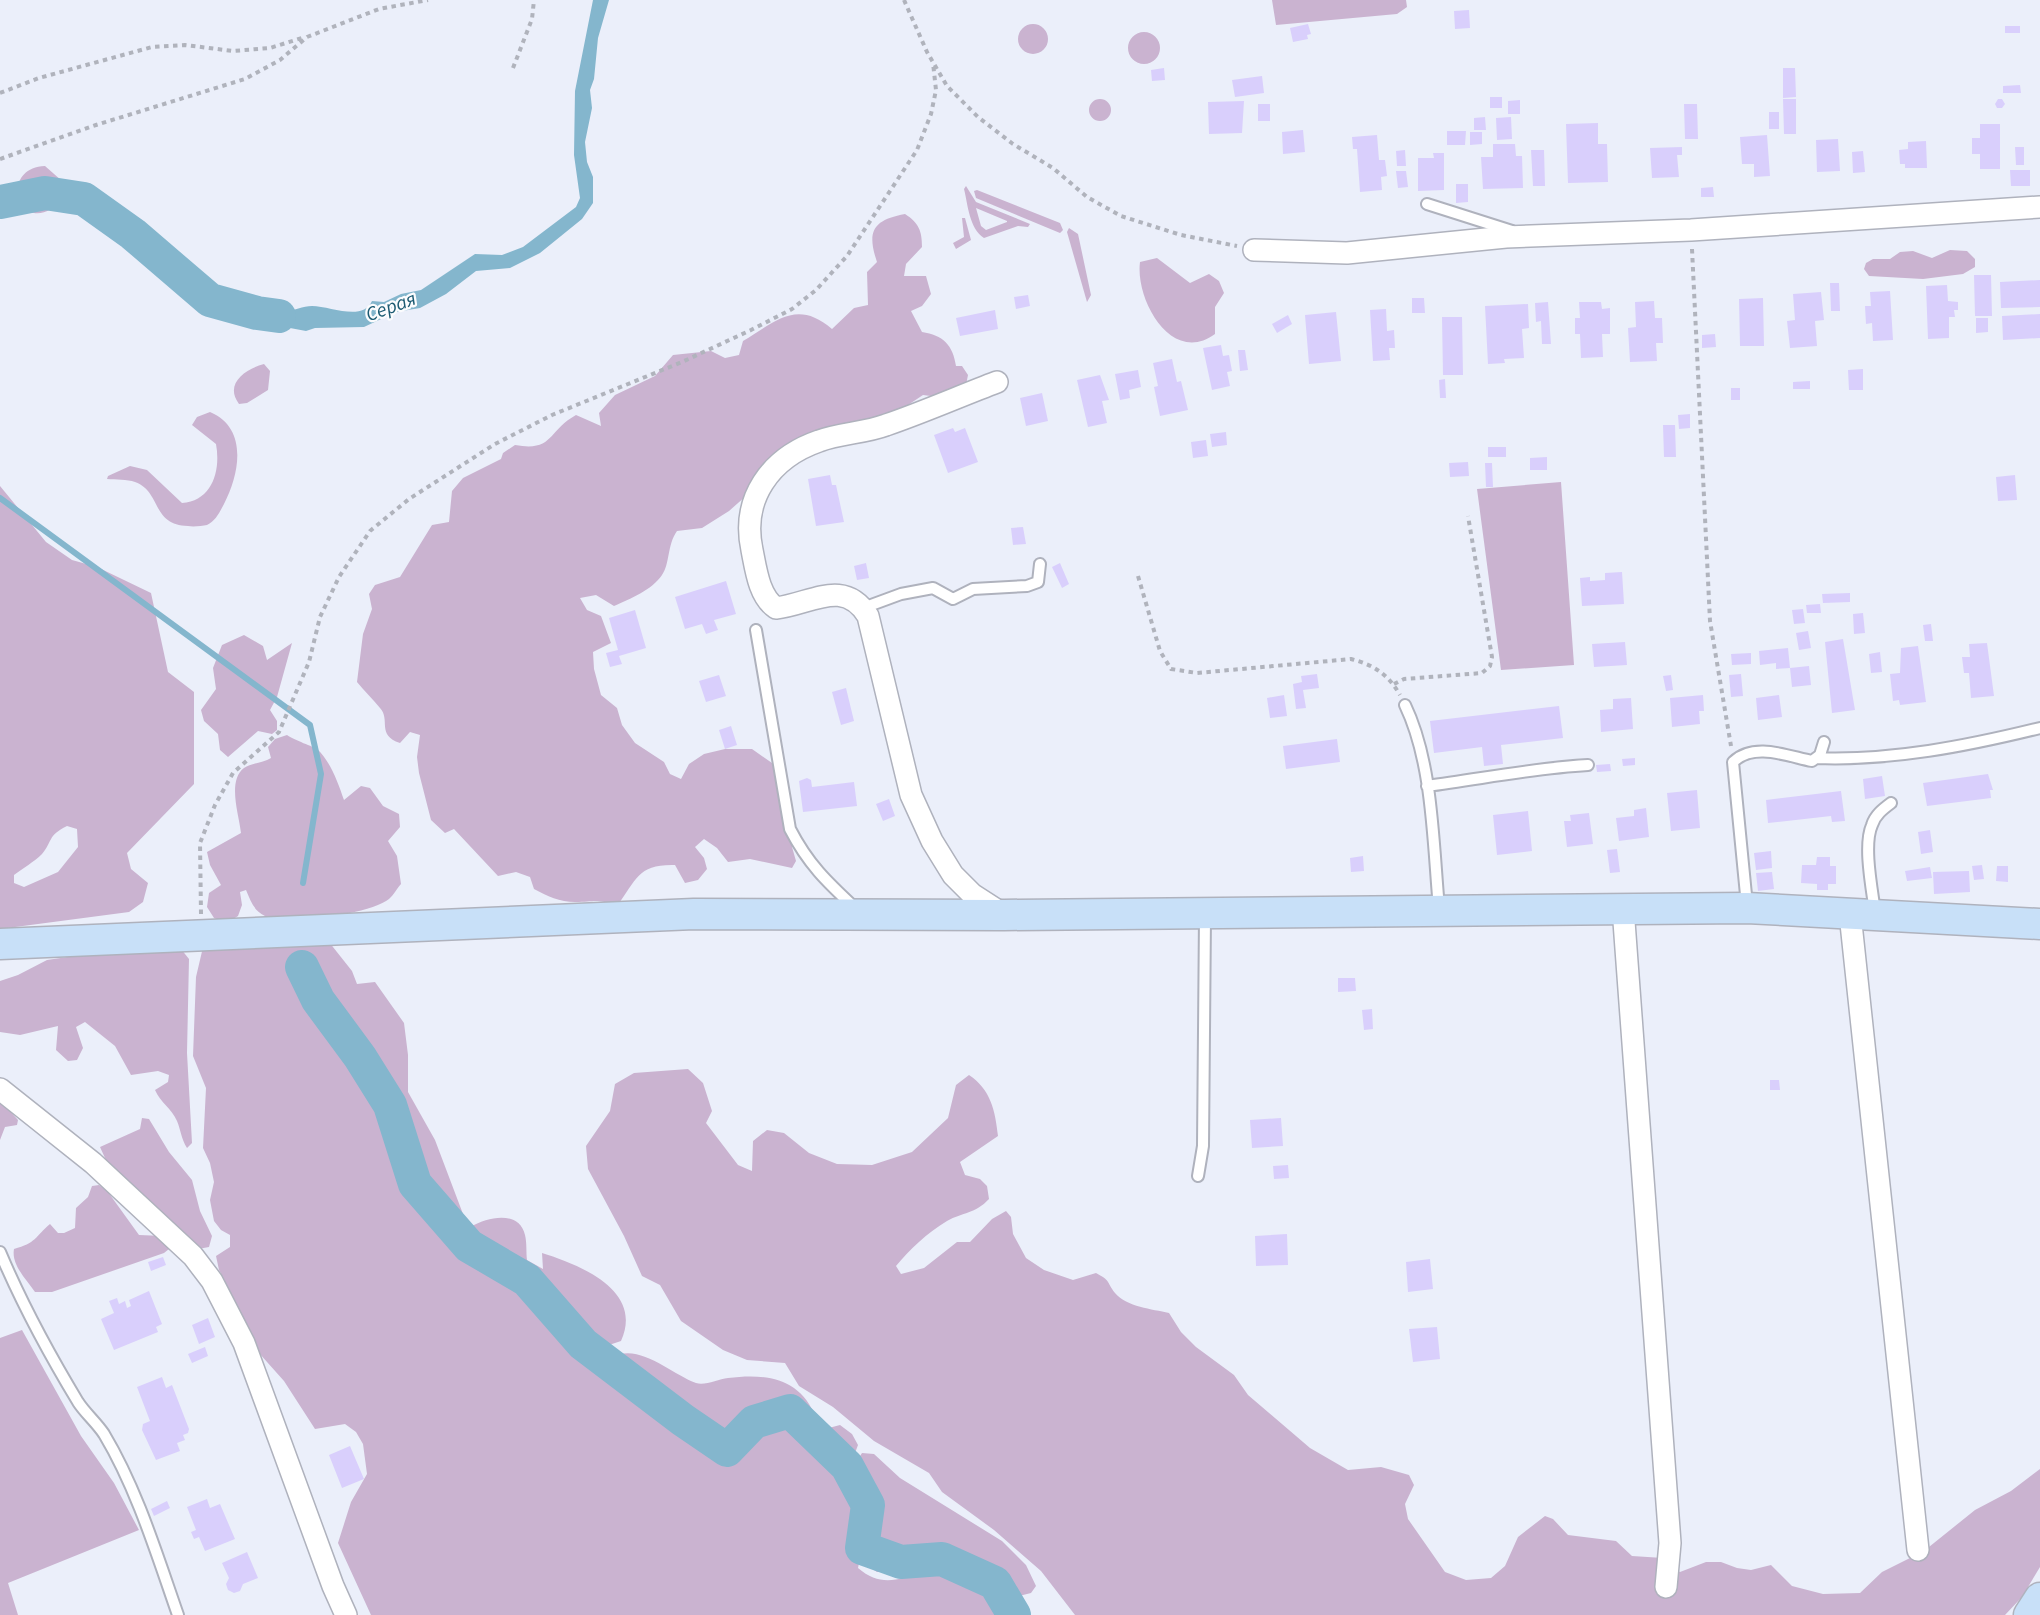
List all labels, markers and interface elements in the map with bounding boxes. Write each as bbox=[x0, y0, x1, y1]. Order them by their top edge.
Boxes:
water label: Серая bbox=[362, 285, 420, 329]

